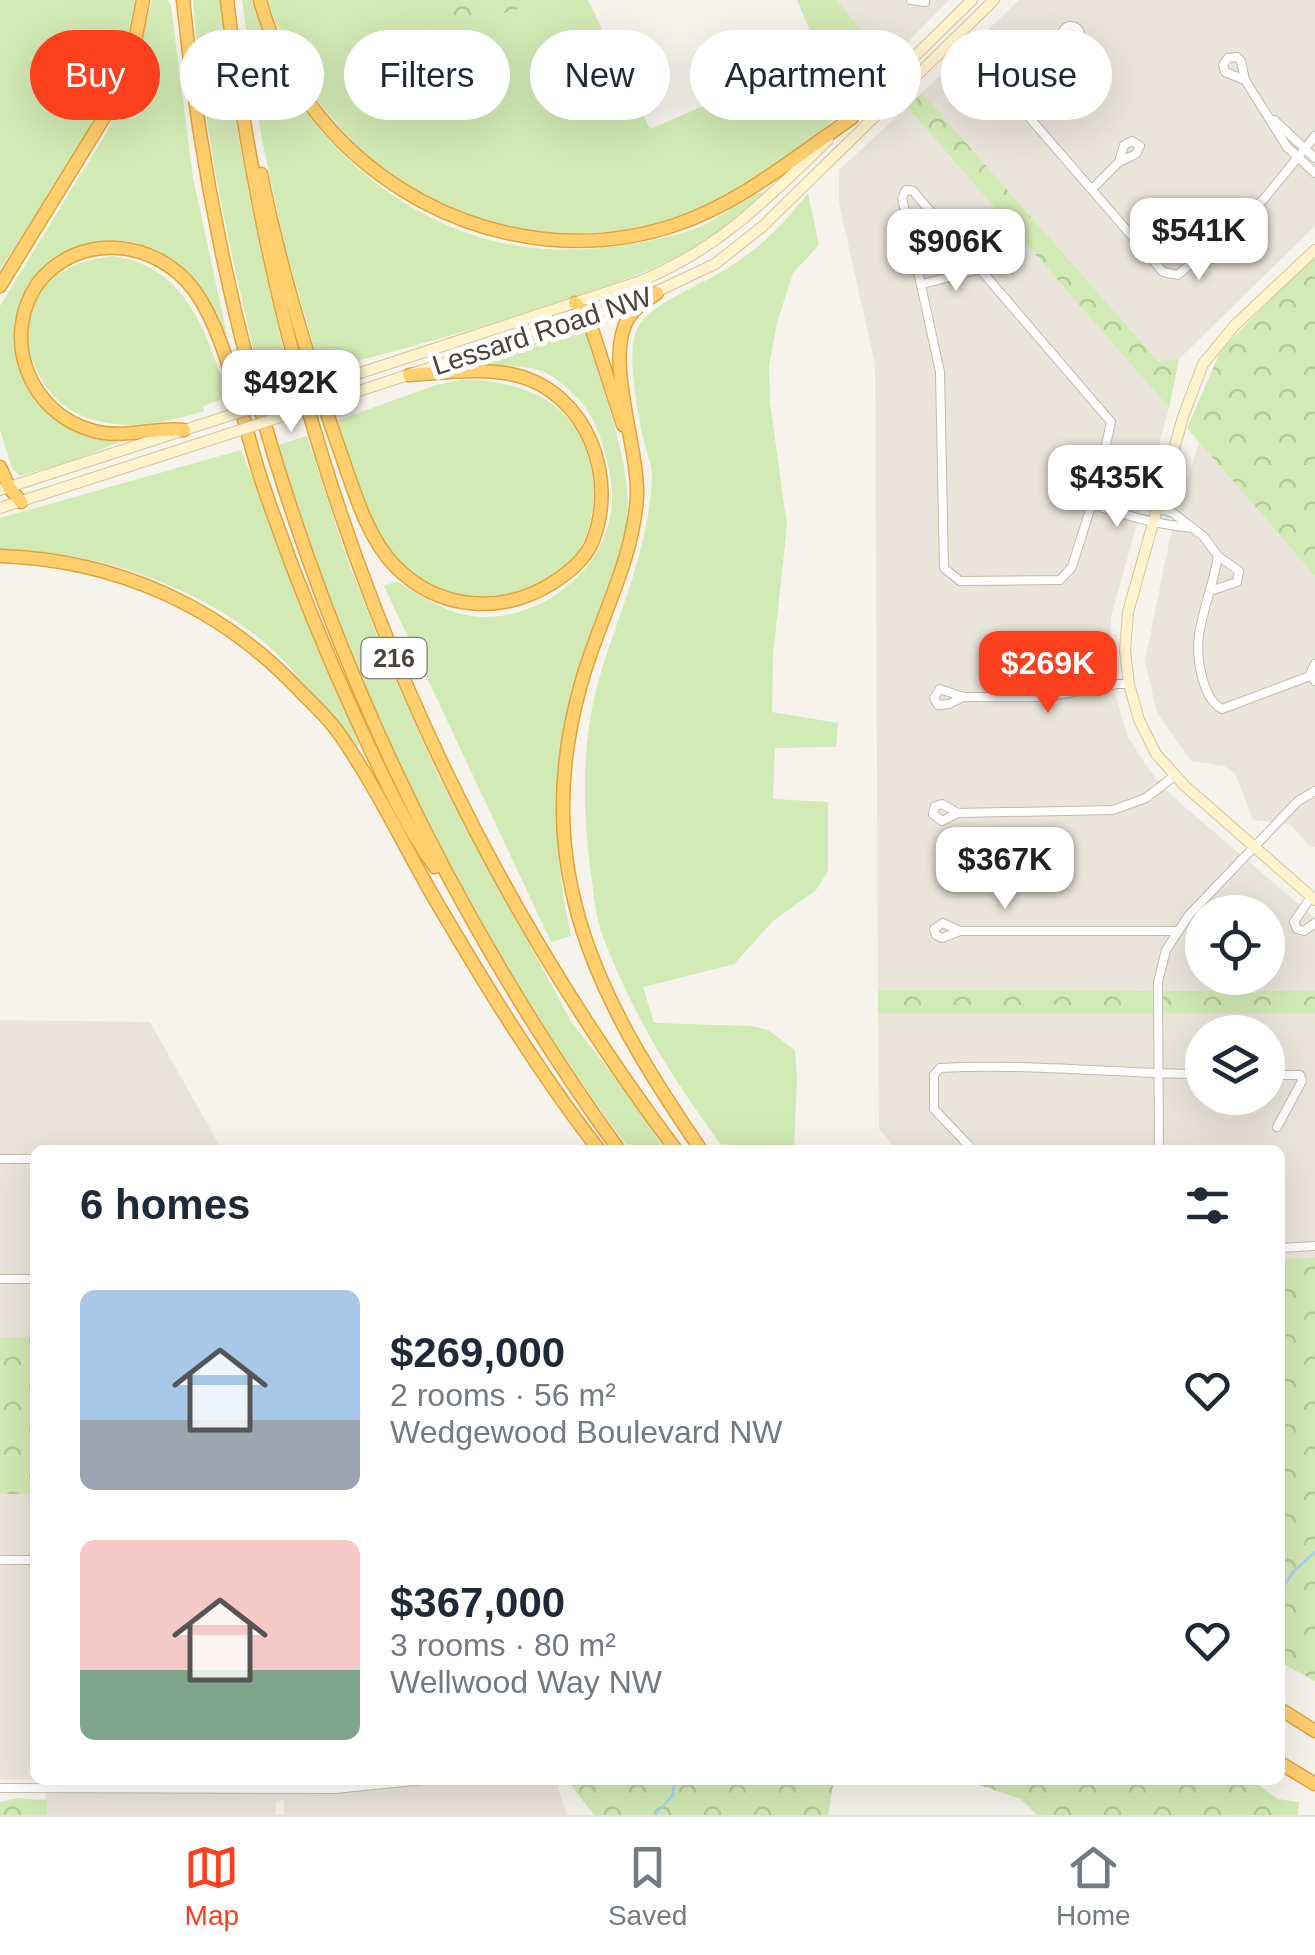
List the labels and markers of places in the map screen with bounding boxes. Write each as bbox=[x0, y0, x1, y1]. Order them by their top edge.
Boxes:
pin: $541K bbox=[1129, 198, 1269, 283]
pin: $906K bbox=[886, 209, 1026, 294]
pin: $492K bbox=[221, 350, 361, 435]
pin: $435K bbox=[1047, 445, 1187, 530]
pin: $269K bbox=[978, 631, 1118, 716]
pin: $367K bbox=[935, 827, 1075, 912]

